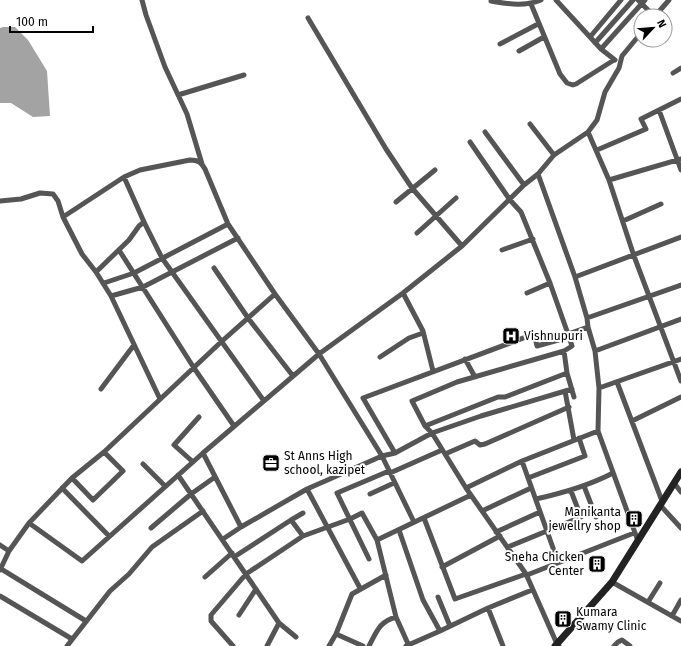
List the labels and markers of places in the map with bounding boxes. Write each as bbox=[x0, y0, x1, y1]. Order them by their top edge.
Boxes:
hospital icon: Vishnupuri bbox=[501, 326, 521, 346]
place label: Vishnupuri bbox=[524, 329, 583, 343]
place label: St Anns High school, kazipet bbox=[284, 449, 366, 477]
office icon: St Anns High school, kazipet bbox=[261, 453, 281, 473]
place label: Manikanta jewellry shop bbox=[547, 505, 621, 533]
building icon: Manikanta jewellry shop bbox=[624, 509, 644, 529]
place label: Sneha Chicken Center bbox=[505, 550, 584, 578]
building icon: Sneha Chicken Center bbox=[587, 554, 607, 574]
place label: Kumara Swamy Clinic bbox=[576, 605, 647, 633]
building icon: Kumara Swamy Clinic bbox=[553, 609, 573, 629]

